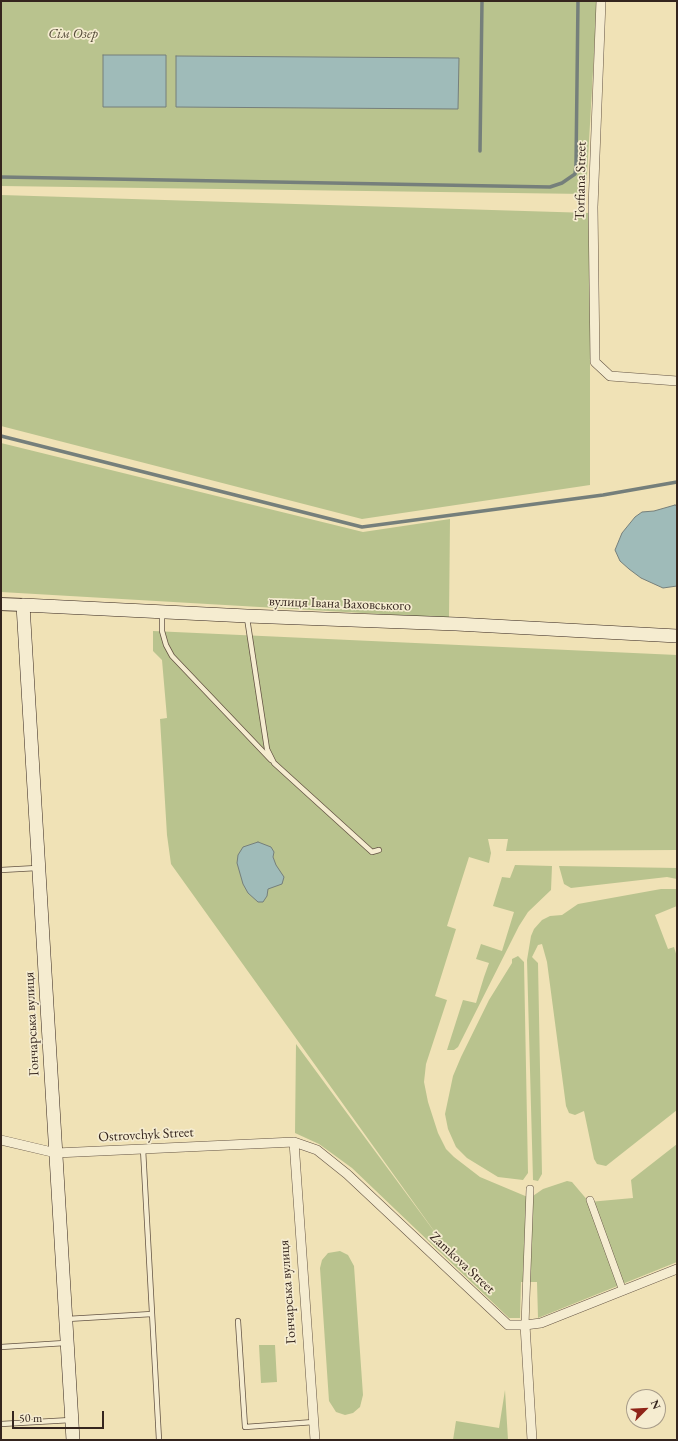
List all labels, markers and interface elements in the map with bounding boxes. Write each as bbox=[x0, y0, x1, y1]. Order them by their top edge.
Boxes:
park label: Сім Озер bbox=[48, 26, 98, 42]
street label: Torfiana Street bbox=[572, 141, 590, 221]
street label: вулиця Івана Ваховського bbox=[269, 593, 411, 615]
street label: Гончарська вулиця bbox=[21, 972, 43, 1076]
street label: Ostrovchyk Street bbox=[98, 1124, 194, 1146]
street label: Zamkova Street bbox=[426, 1228, 498, 1298]
street label: Гончарська вулиця bbox=[276, 1239, 300, 1345]
north arrow bbox=[626, 1389, 666, 1429]
text: N bbox=[648, 1398, 664, 1411]
scale bar bbox=[14, 1403, 106, 1429]
text: 50 m bbox=[19, 1410, 42, 1426]

